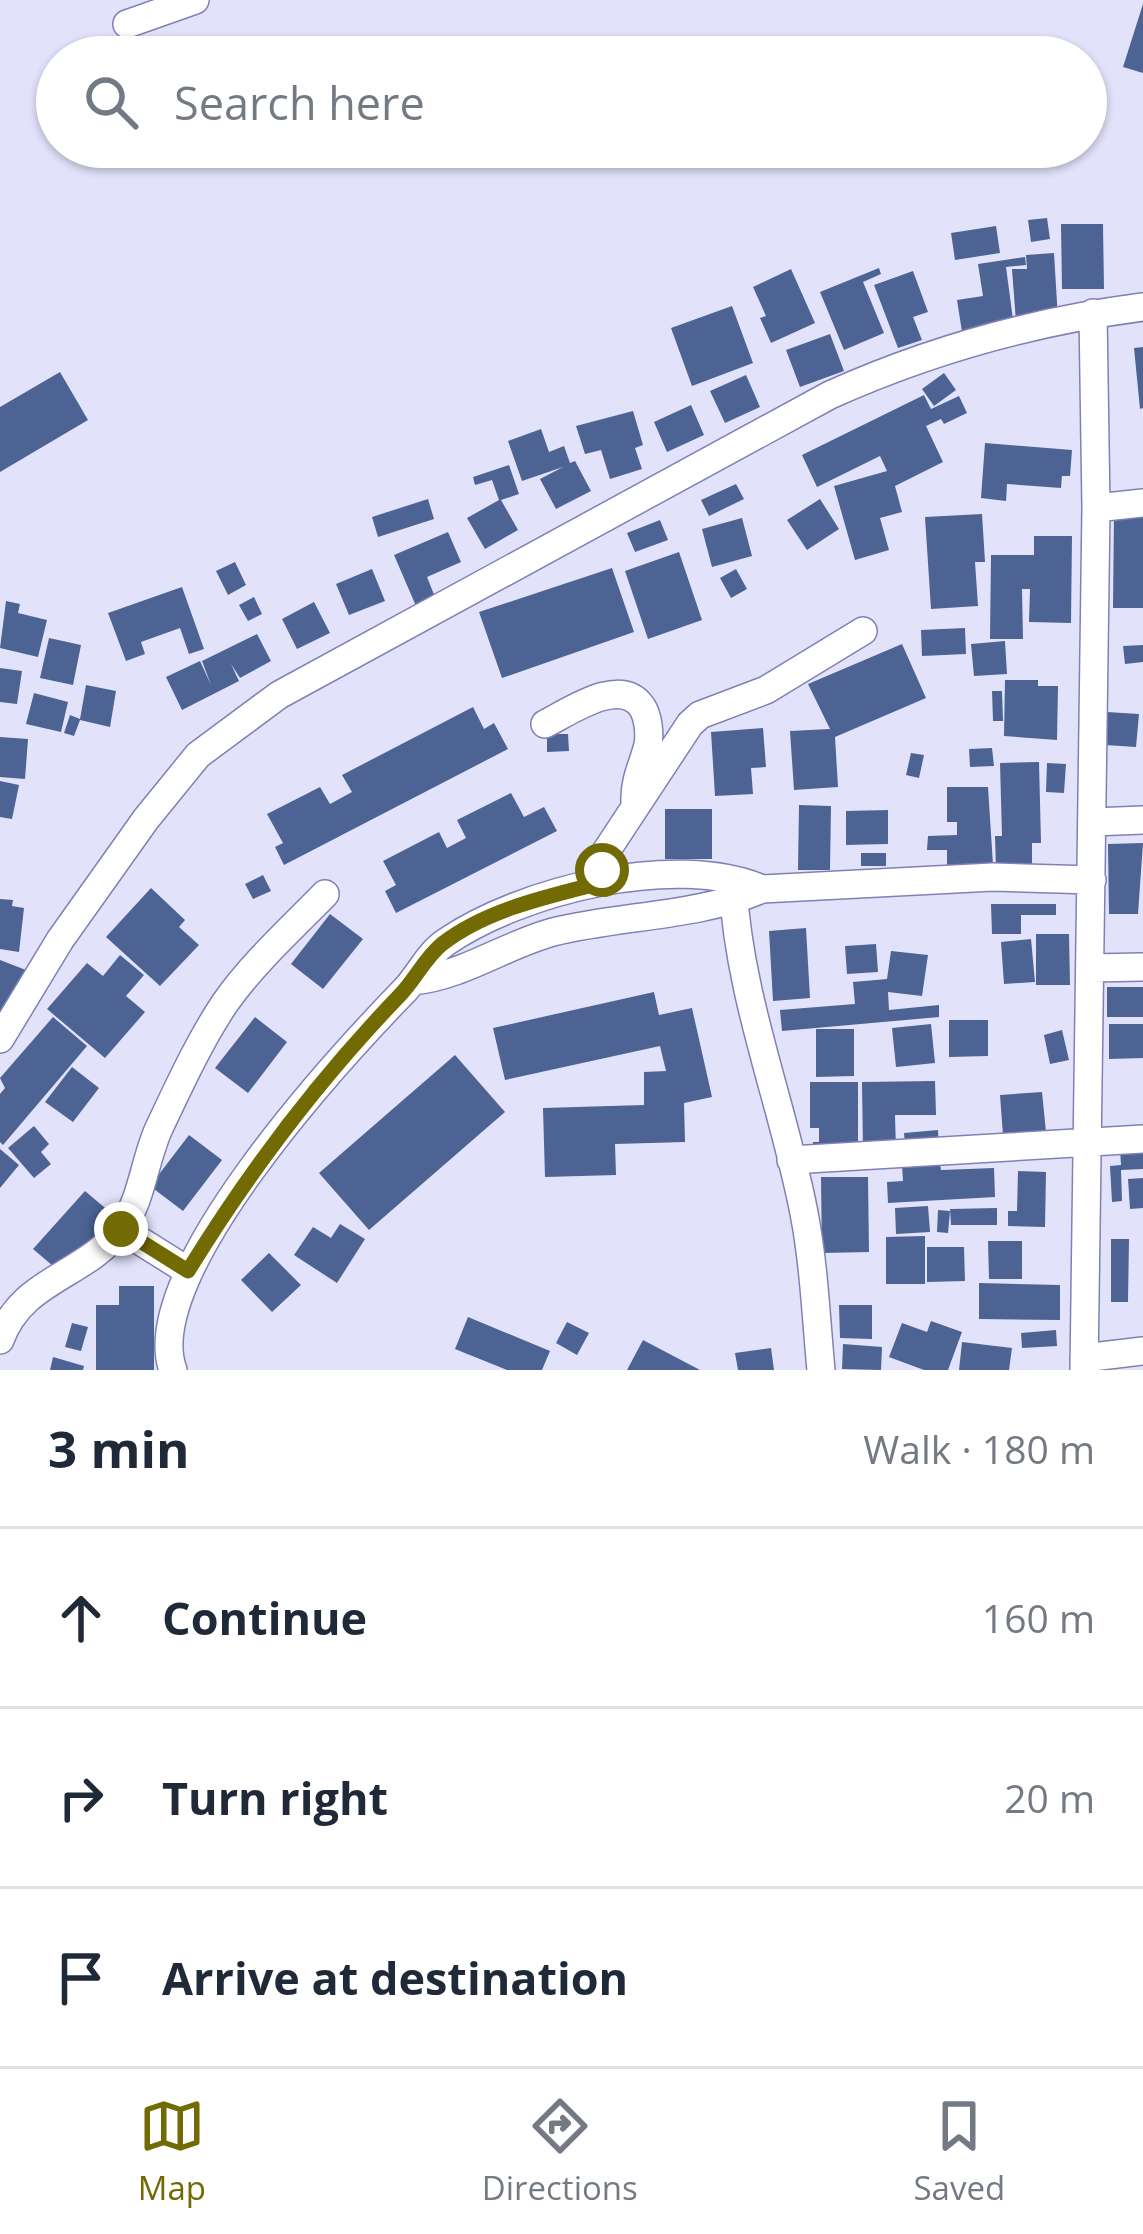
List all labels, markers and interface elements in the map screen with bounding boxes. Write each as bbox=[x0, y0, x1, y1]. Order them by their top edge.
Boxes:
search box bbox=[36, 36, 1107, 168]
icon: search bbox=[78, 69, 144, 135]
text: Search here bbox=[174, 72, 425, 133]
route start bbox=[575, 843, 629, 897]
route end bbox=[94, 1202, 148, 1256]
text: 3 min bbox=[48, 1413, 190, 1483]
text: Walk · 180 m bbox=[863, 1422, 1095, 1475]
icon: ahead bbox=[48, 1585, 114, 1651]
text: Continue bbox=[162, 1587, 367, 1648]
text: 160 m bbox=[982, 1591, 1095, 1644]
icon: right bbox=[48, 1765, 114, 1831]
text: Turn right bbox=[162, 1767, 388, 1828]
text: 20 m bbox=[1004, 1771, 1095, 1824]
icon: arrive bbox=[48, 1945, 114, 2011]
text: Arrive at destination bbox=[162, 1947, 628, 2008]
tab: Map bbox=[138, 2093, 206, 2210]
tab: Directions bbox=[482, 2093, 638, 2210]
tab: Saved bbox=[913, 2093, 1005, 2210]

